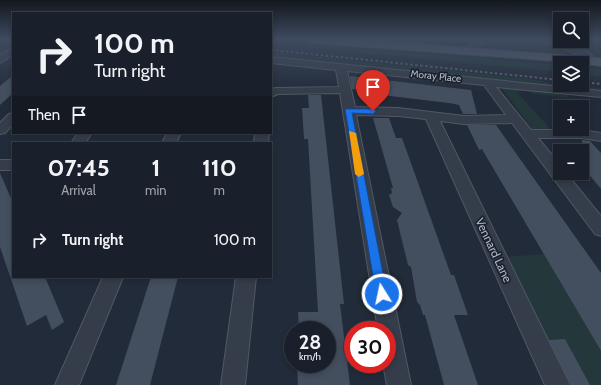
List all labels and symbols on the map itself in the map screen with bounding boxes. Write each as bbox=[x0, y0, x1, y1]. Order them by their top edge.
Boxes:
street label: Moray Place bbox=[410, 67, 462, 85]
pin bbox=[356, 70, 390, 111]
street label: Vennard Lane bbox=[473, 215, 515, 285]
position arrow bbox=[361, 273, 403, 315]
speed limit sign: 30 bbox=[344, 321, 396, 373]

